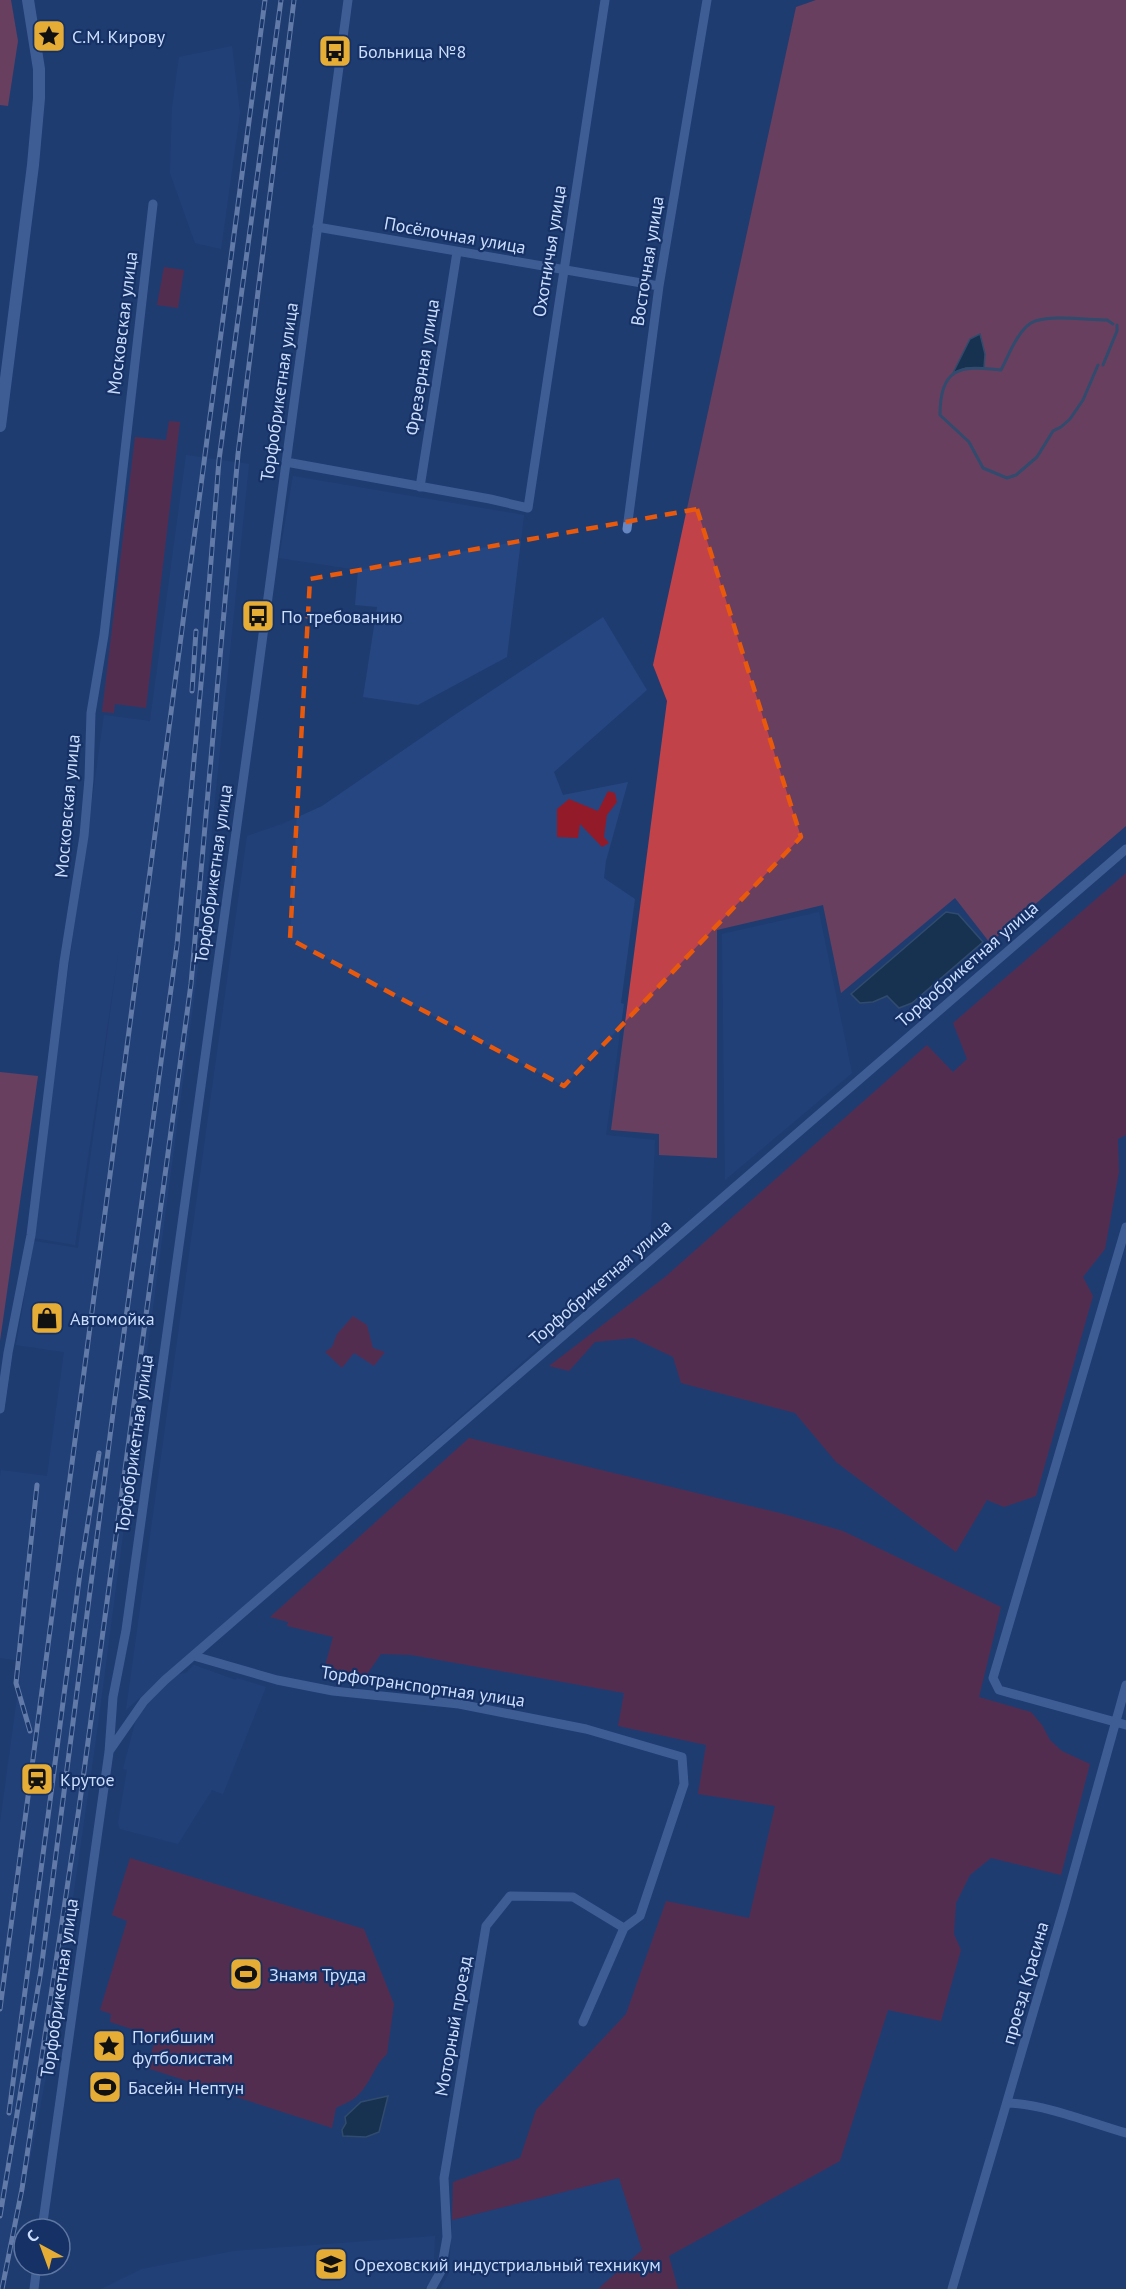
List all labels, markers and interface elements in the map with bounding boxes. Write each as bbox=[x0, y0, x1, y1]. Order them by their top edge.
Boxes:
place icon: С.М. Кирову bbox=[31, 18, 67, 54]
place label: С.М. Кирову bbox=[72, 25, 166, 48]
bus stop icon: Больница №8 bbox=[317, 33, 353, 69]
place label: Больница №8 bbox=[358, 40, 466, 63]
street label: Охотничья улица bbox=[527, 183, 571, 319]
street label: Восточная улица bbox=[625, 194, 669, 328]
street label: Посёлочная улица bbox=[382, 211, 528, 259]
street label: Московская улица bbox=[102, 250, 142, 396]
street label: Фрезерная улица bbox=[400, 297, 444, 437]
street label: Торфобрикетная улица bbox=[255, 301, 303, 483]
bus stop icon: По требованию bbox=[240, 598, 276, 634]
place label: По требованию bbox=[281, 605, 403, 628]
street label: Московская улица bbox=[49, 733, 85, 879]
street label: Торфобрикетная улица bbox=[189, 783, 237, 965]
street label: Торфобрикетная улица bbox=[891, 896, 1043, 1032]
street label: Торфобрикетная улица bbox=[524, 1214, 676, 1350]
shop icon: Автомойка bbox=[29, 1300, 65, 1336]
place label: Автомойка bbox=[70, 1307, 155, 1330]
street label: Торфобрикетная улица bbox=[110, 1353, 158, 1535]
street label: Торфотранспортная улица bbox=[319, 1660, 527, 1712]
station icon: Крутое bbox=[19, 1761, 55, 1797]
place label: Крутое bbox=[60, 1768, 115, 1791]
street label: Торфобрикетная улица bbox=[35, 1897, 83, 2079]
street label: проезд Красина bbox=[996, 1919, 1054, 2047]
street label: Моторный проезд bbox=[429, 1954, 477, 2098]
sports icon: Знамя Труда bbox=[228, 1956, 264, 1992]
place label: Знамя Труда bbox=[269, 1963, 366, 1986]
place label: Погибшим футболистам bbox=[132, 2025, 233, 2069]
place icon: Погибшим футболистам bbox=[91, 2028, 127, 2064]
sports icon: Басейн Нептун bbox=[87, 2069, 123, 2105]
place label: Басейн Нептун bbox=[128, 2076, 244, 2099]
north arrow bbox=[12, 2217, 72, 2277]
text: С bbox=[22, 2225, 42, 2246]
school or university icon: Ореховский индустриальный техникум bbox=[313, 2246, 349, 2282]
place label: Ореховский индустриальный техникум bbox=[354, 2253, 661, 2276]

